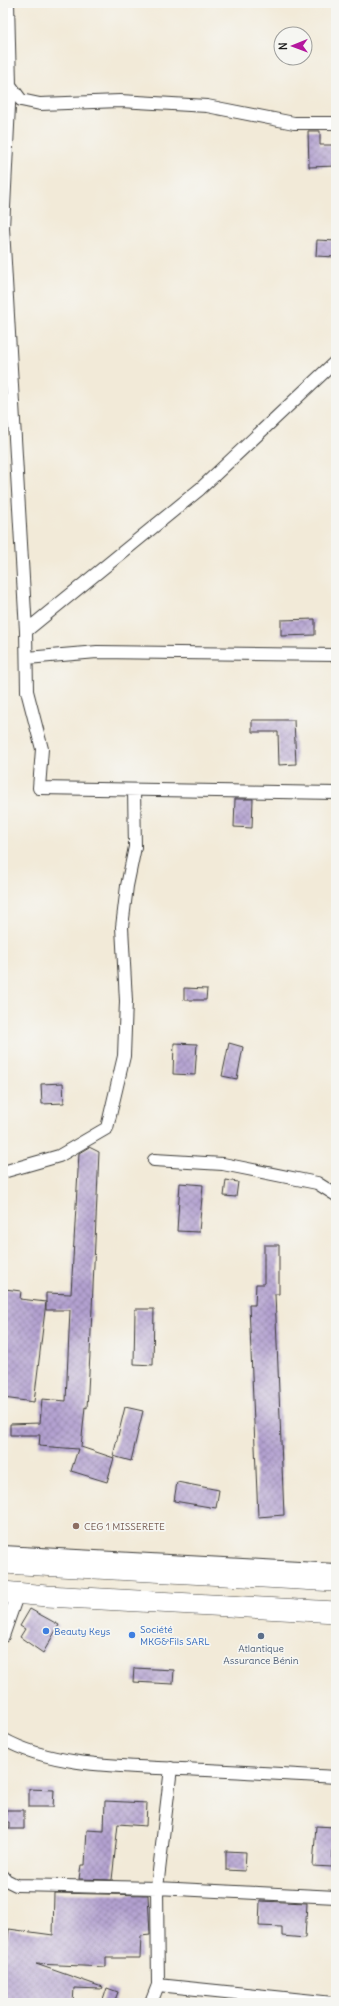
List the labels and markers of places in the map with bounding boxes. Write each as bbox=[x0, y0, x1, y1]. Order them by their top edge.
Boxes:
place label: CEG 1 MISSERETE bbox=[84, 1520, 165, 1533]
marker: CEG 1 MISSERETE bbox=[71, 1521, 81, 1531]
place label: Société MKG&Fils SARL bbox=[140, 1623, 210, 1648]
place label: Beauty Keys bbox=[54, 1625, 111, 1638]
marker: Beauty Keys bbox=[41, 1626, 51, 1636]
marker: Société MKG&Fils SARL bbox=[127, 1630, 137, 1640]
marker: Atlantique Assurance Bénin bbox=[256, 1631, 266, 1641]
place label: Atlantique Assurance Bénin bbox=[223, 1642, 299, 1667]

